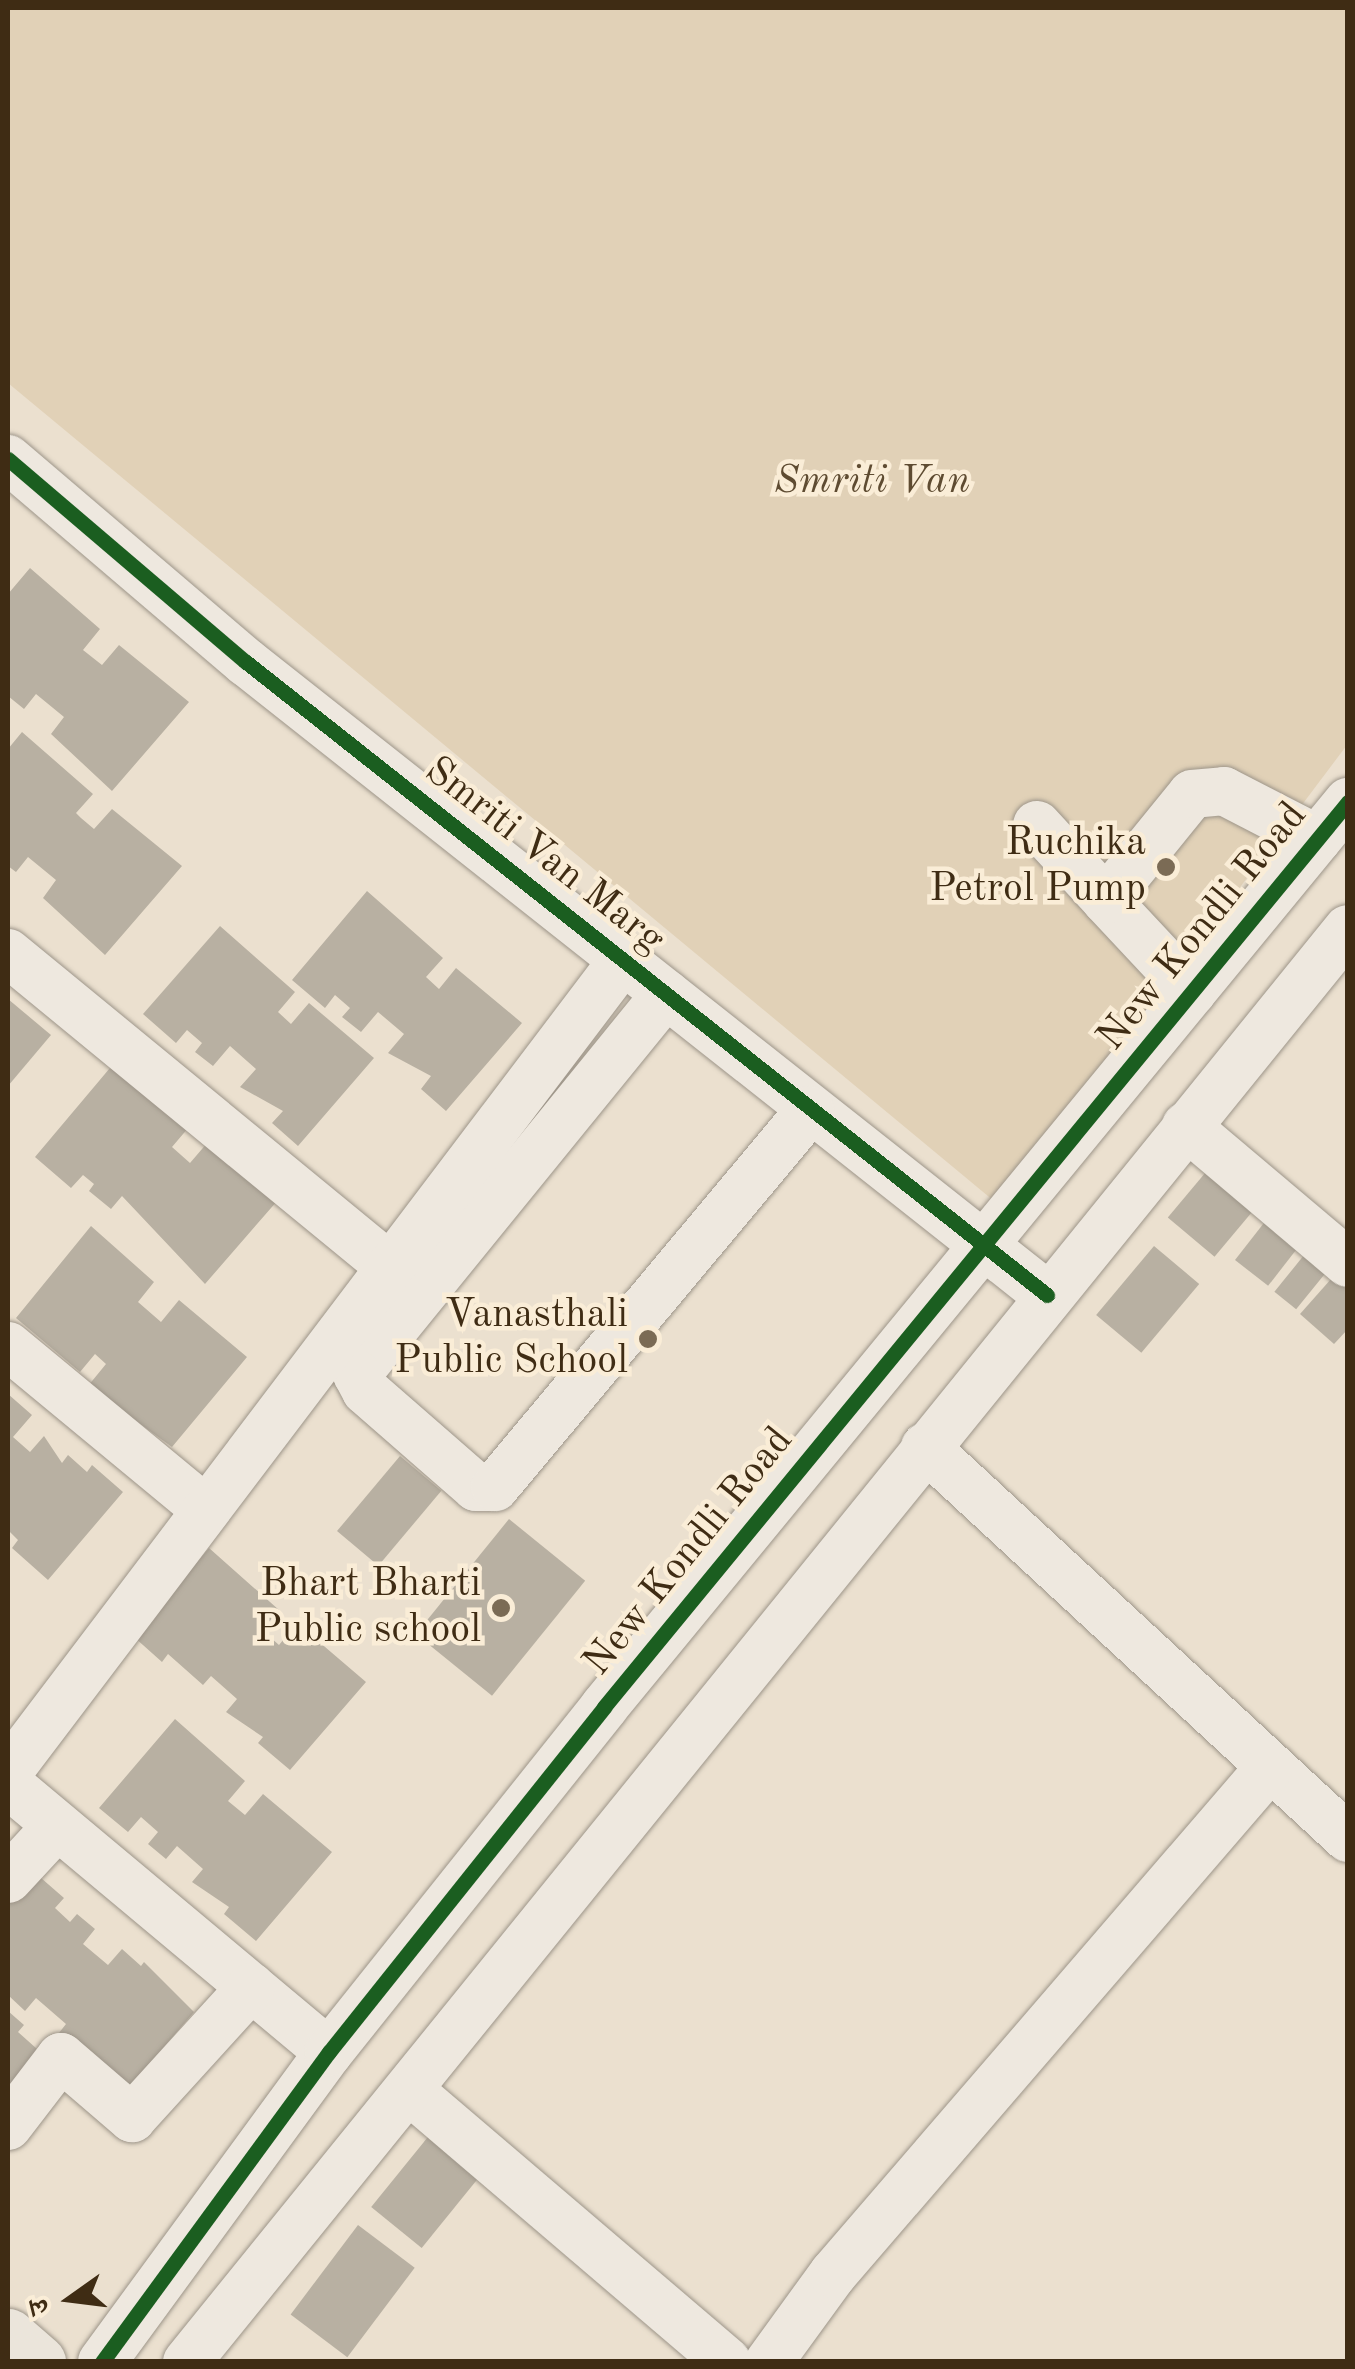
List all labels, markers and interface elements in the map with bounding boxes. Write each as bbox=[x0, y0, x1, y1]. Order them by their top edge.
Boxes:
park label: Smriti Van bbox=[774, 458, 970, 506]
street label: Smriti Van Marg bbox=[414, 747, 674, 965]
street label: New Kondli Road bbox=[1088, 793, 1318, 1061]
place label: Ruchika Petrol Pump bbox=[929, 820, 1146, 914]
marker: Ruchika Petrol Pump bbox=[1155, 856, 1177, 878]
place label: Vanasthali Public School bbox=[394, 1292, 628, 1386]
marker: Vanasthali Public School bbox=[637, 1328, 659, 1350]
street label: New Kondli Road bbox=[574, 1418, 804, 1686]
place label: Bhart Bharti Public school bbox=[255, 1561, 481, 1655]
marker: Bhart Bharti Public school bbox=[490, 1597, 512, 1619]
north arrow bbox=[20, 2249, 120, 2349]
text: उ bbox=[26, 2296, 56, 2317]

